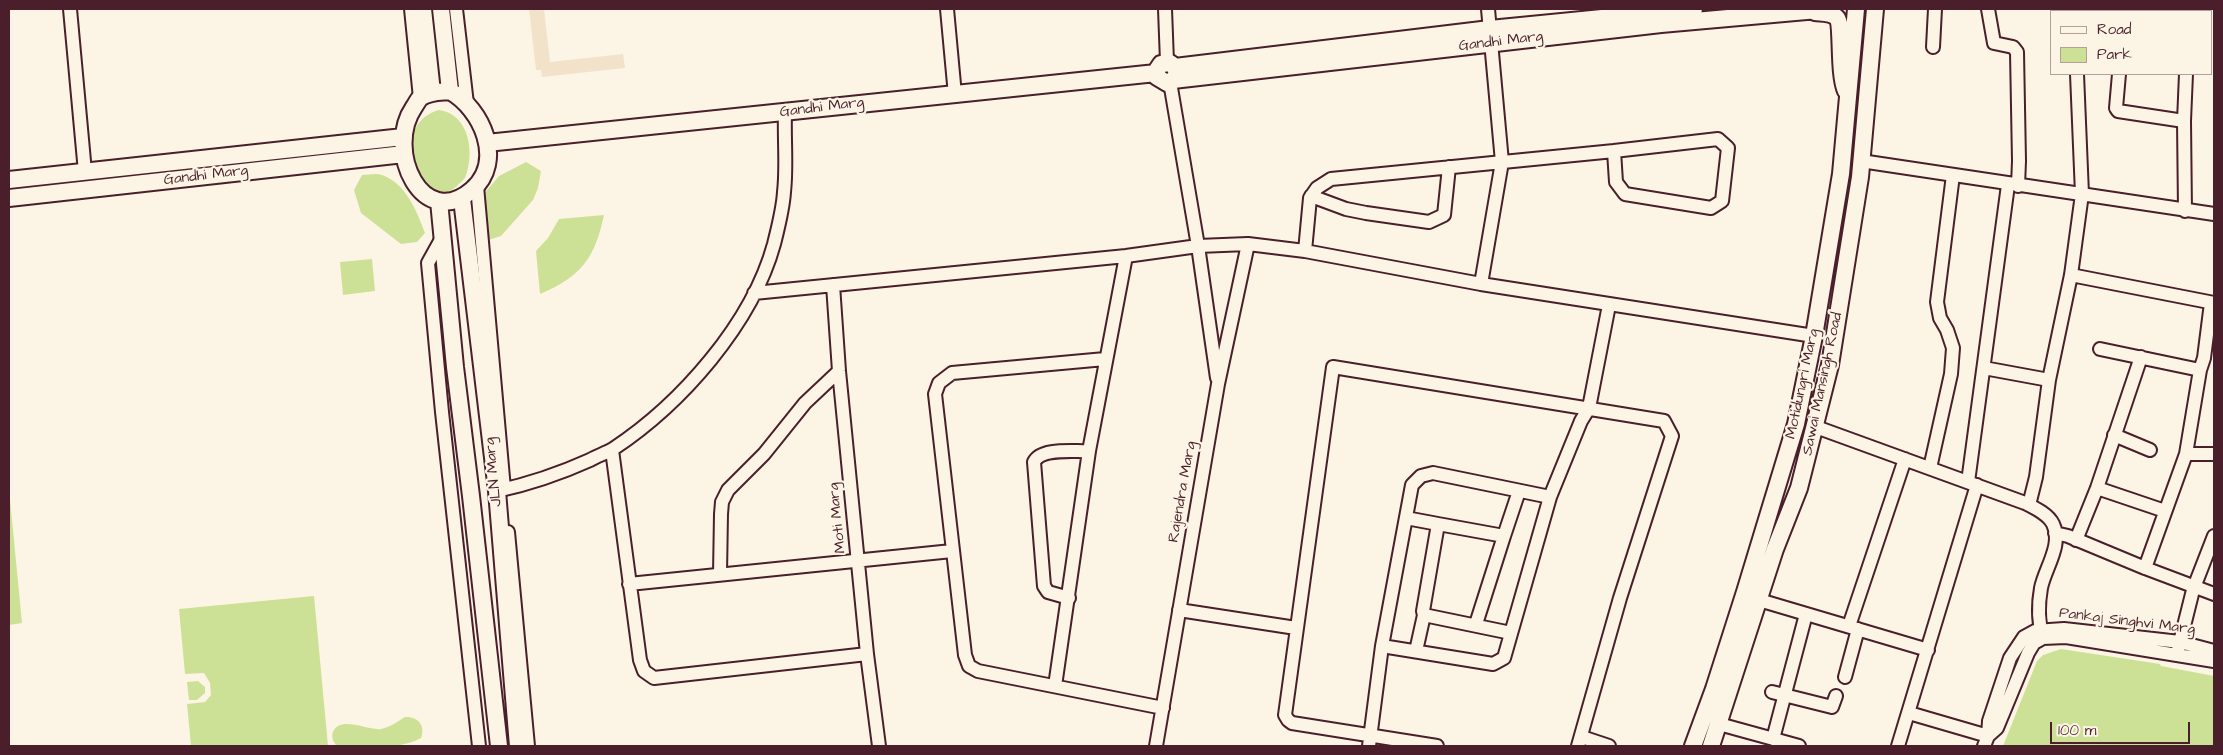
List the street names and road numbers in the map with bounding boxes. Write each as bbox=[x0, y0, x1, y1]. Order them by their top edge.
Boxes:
street label: Gandhi Marg bbox=[1458, 28, 1544, 56]
street label: Gandhi Marg bbox=[779, 94, 865, 122]
street label: Gandhi Marg bbox=[163, 162, 249, 190]
street label: Sawai Mansingh Road bbox=[1799, 311, 1847, 457]
street label: Motidungri Marg bbox=[1783, 327, 1823, 441]
street label: JLN Marg bbox=[481, 436, 507, 508]
street label: Rajendra Marg bbox=[1165, 440, 1201, 544]
street label: Moti Marg bbox=[825, 482, 851, 554]
street label: Pankaj Singhvi Marg bbox=[2058, 605, 2196, 639]

